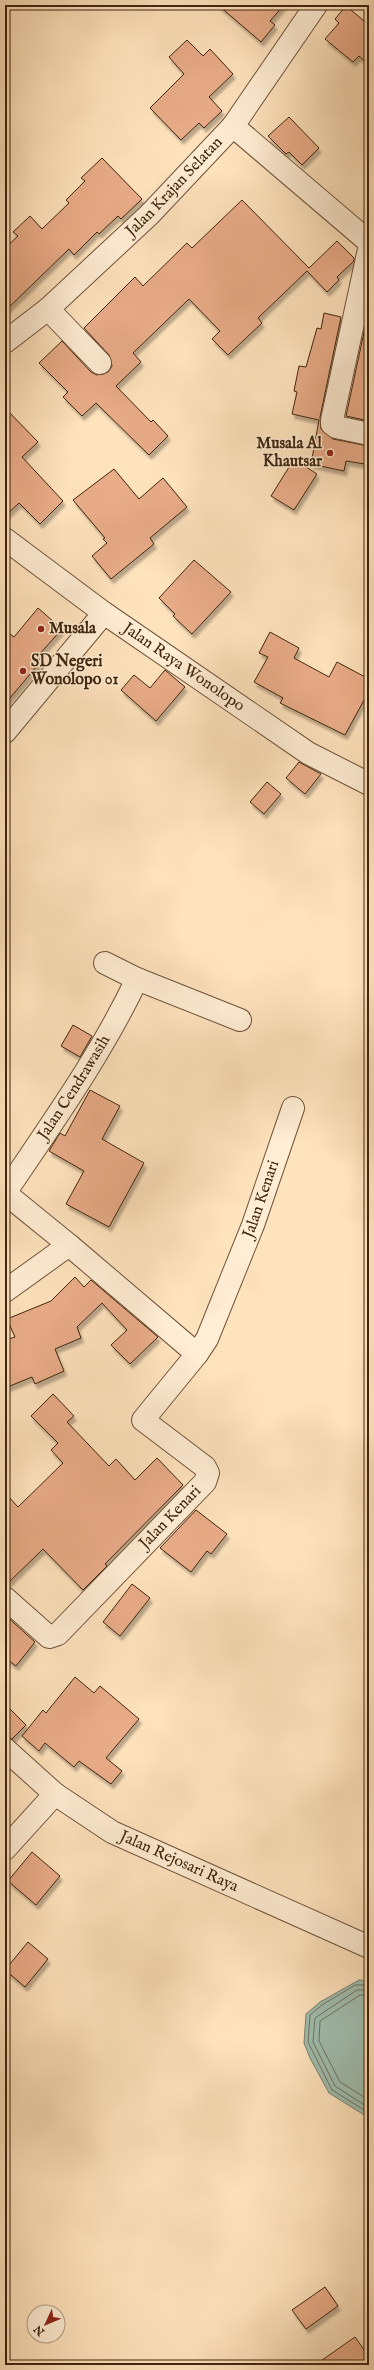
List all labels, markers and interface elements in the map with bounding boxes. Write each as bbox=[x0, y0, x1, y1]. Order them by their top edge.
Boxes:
street label: Jalan Krajan Selatan bbox=[120, 133, 228, 243]
place label: Musala Al Khautsar bbox=[256, 434, 323, 472]
marker: Musala Al Khautsar bbox=[325, 448, 335, 458]
street label: Jalan Raya Wonolopo bbox=[117, 618, 249, 717]
place label: Musala bbox=[49, 619, 97, 639]
marker: Musala bbox=[36, 624, 46, 634]
place label: SD Negeri Wonolopo 01 bbox=[30, 652, 119, 690]
marker: SD Negeri Wonolopo 01 bbox=[18, 666, 28, 676]
street label: Jalan Cendrawasih bbox=[32, 1031, 115, 1146]
street label: Jalan Kenari bbox=[238, 1158, 284, 1243]
street label: Jalan Kenari bbox=[134, 1482, 206, 1555]
street label: Jalan Rejosari Raya bbox=[115, 1826, 241, 1897]
north arrow bbox=[26, 2304, 66, 2344]
text: N bbox=[31, 2322, 49, 2339]

